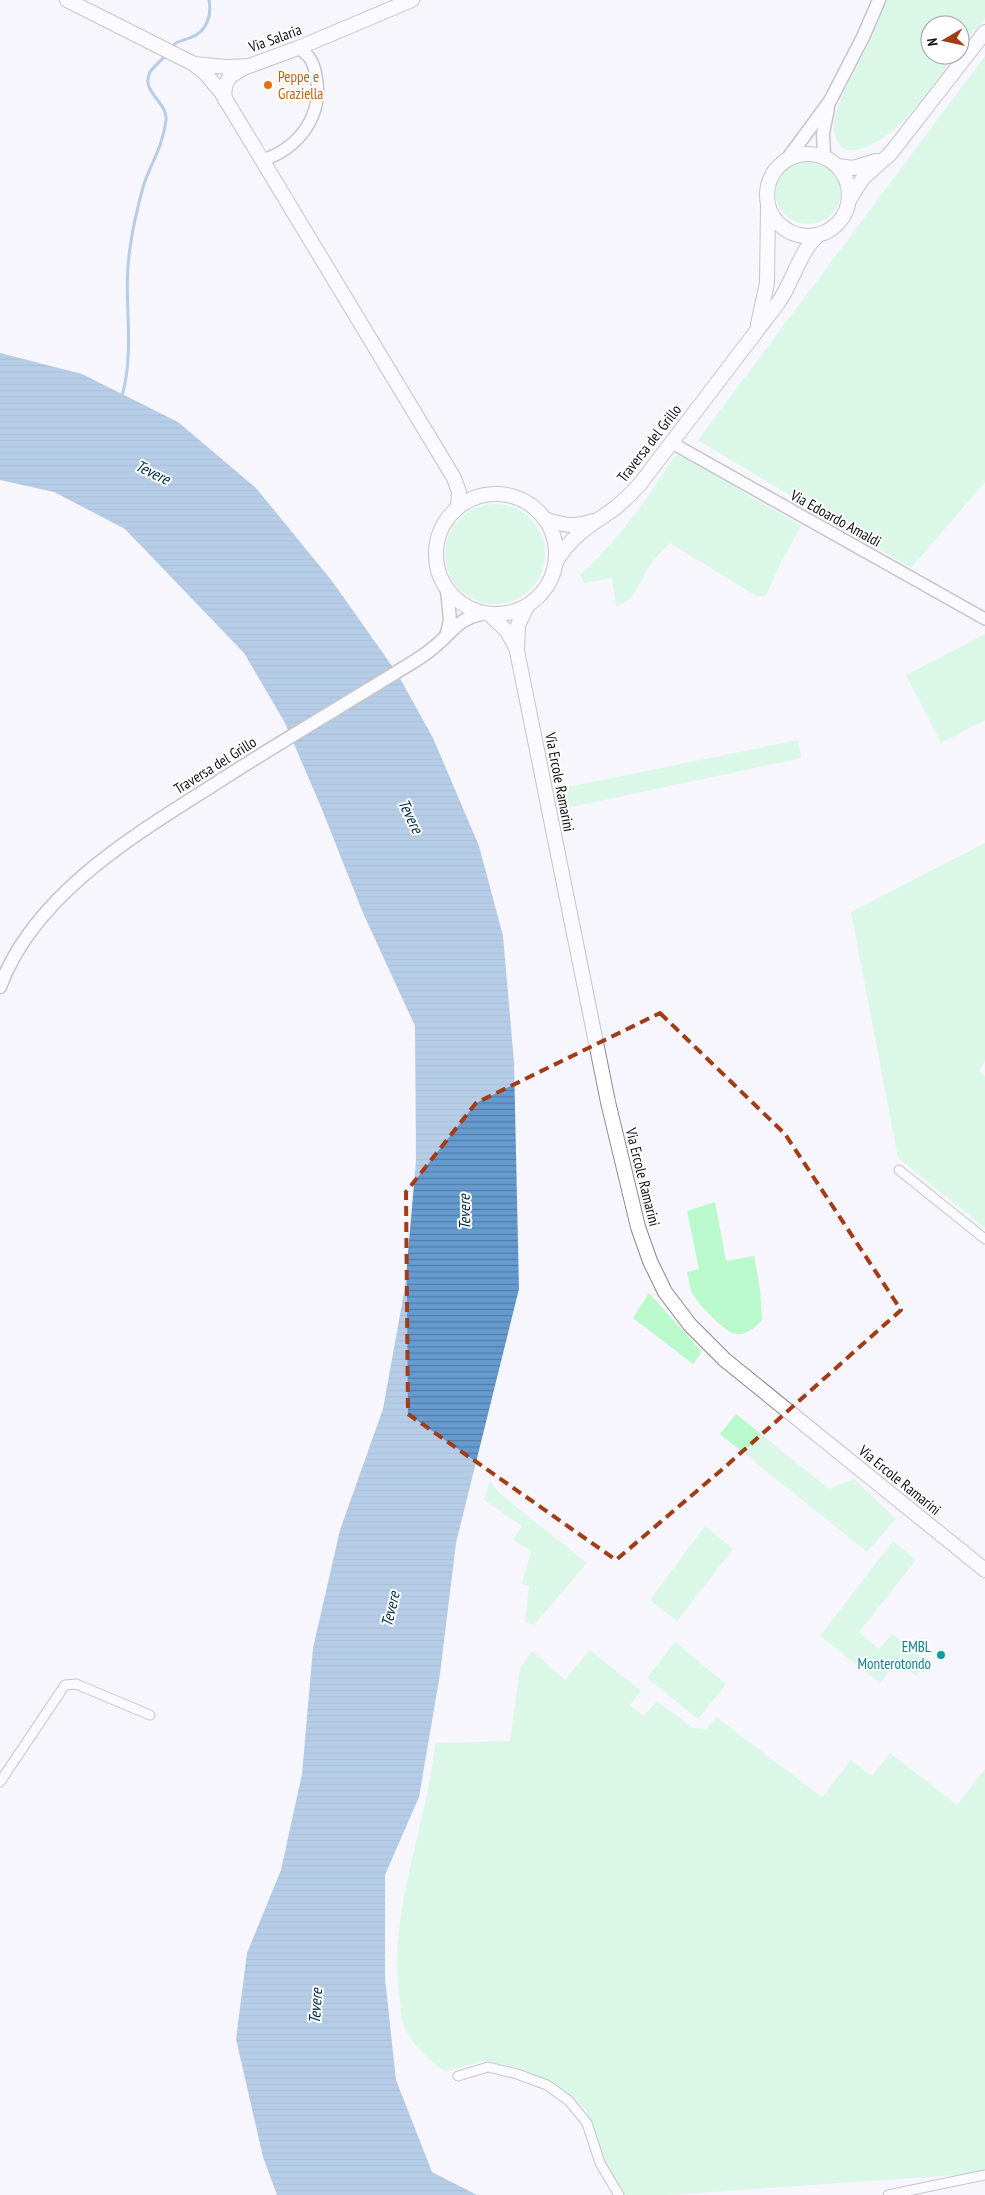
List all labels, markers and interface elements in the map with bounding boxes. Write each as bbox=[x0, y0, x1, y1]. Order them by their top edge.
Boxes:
north arrow bbox=[920, 15, 970, 65]
street label: Via Salaria bbox=[245, 20, 304, 57]
text: N bbox=[923, 37, 942, 47]
place label: Peppe e Graziella bbox=[278, 67, 323, 103]
marker: Peppe e Graziella bbox=[262, 79, 274, 91]
street label: Traversa del Grillo bbox=[613, 400, 685, 486]
water label: Tevere bbox=[133, 455, 175, 489]
street label: Via Edoardo Amaldi bbox=[786, 485, 885, 551]
street label: Via Ercole Ramarini bbox=[541, 730, 579, 833]
street label: Traversa del Grillo bbox=[170, 732, 260, 798]
water label: Tevere bbox=[394, 796, 428, 838]
street label: Via Ercole Ramarini bbox=[621, 1125, 664, 1228]
water label: Tevere bbox=[454, 1193, 474, 1230]
street label: Via Ercole Ramarini bbox=[854, 1440, 945, 1519]
water label: Tevere bbox=[376, 1588, 404, 1629]
place label: EMBL Monterotondo bbox=[858, 1637, 932, 1673]
marker: EMBL Monterotondo bbox=[935, 1649, 947, 1661]
water label: Tevere bbox=[304, 1986, 326, 2024]

